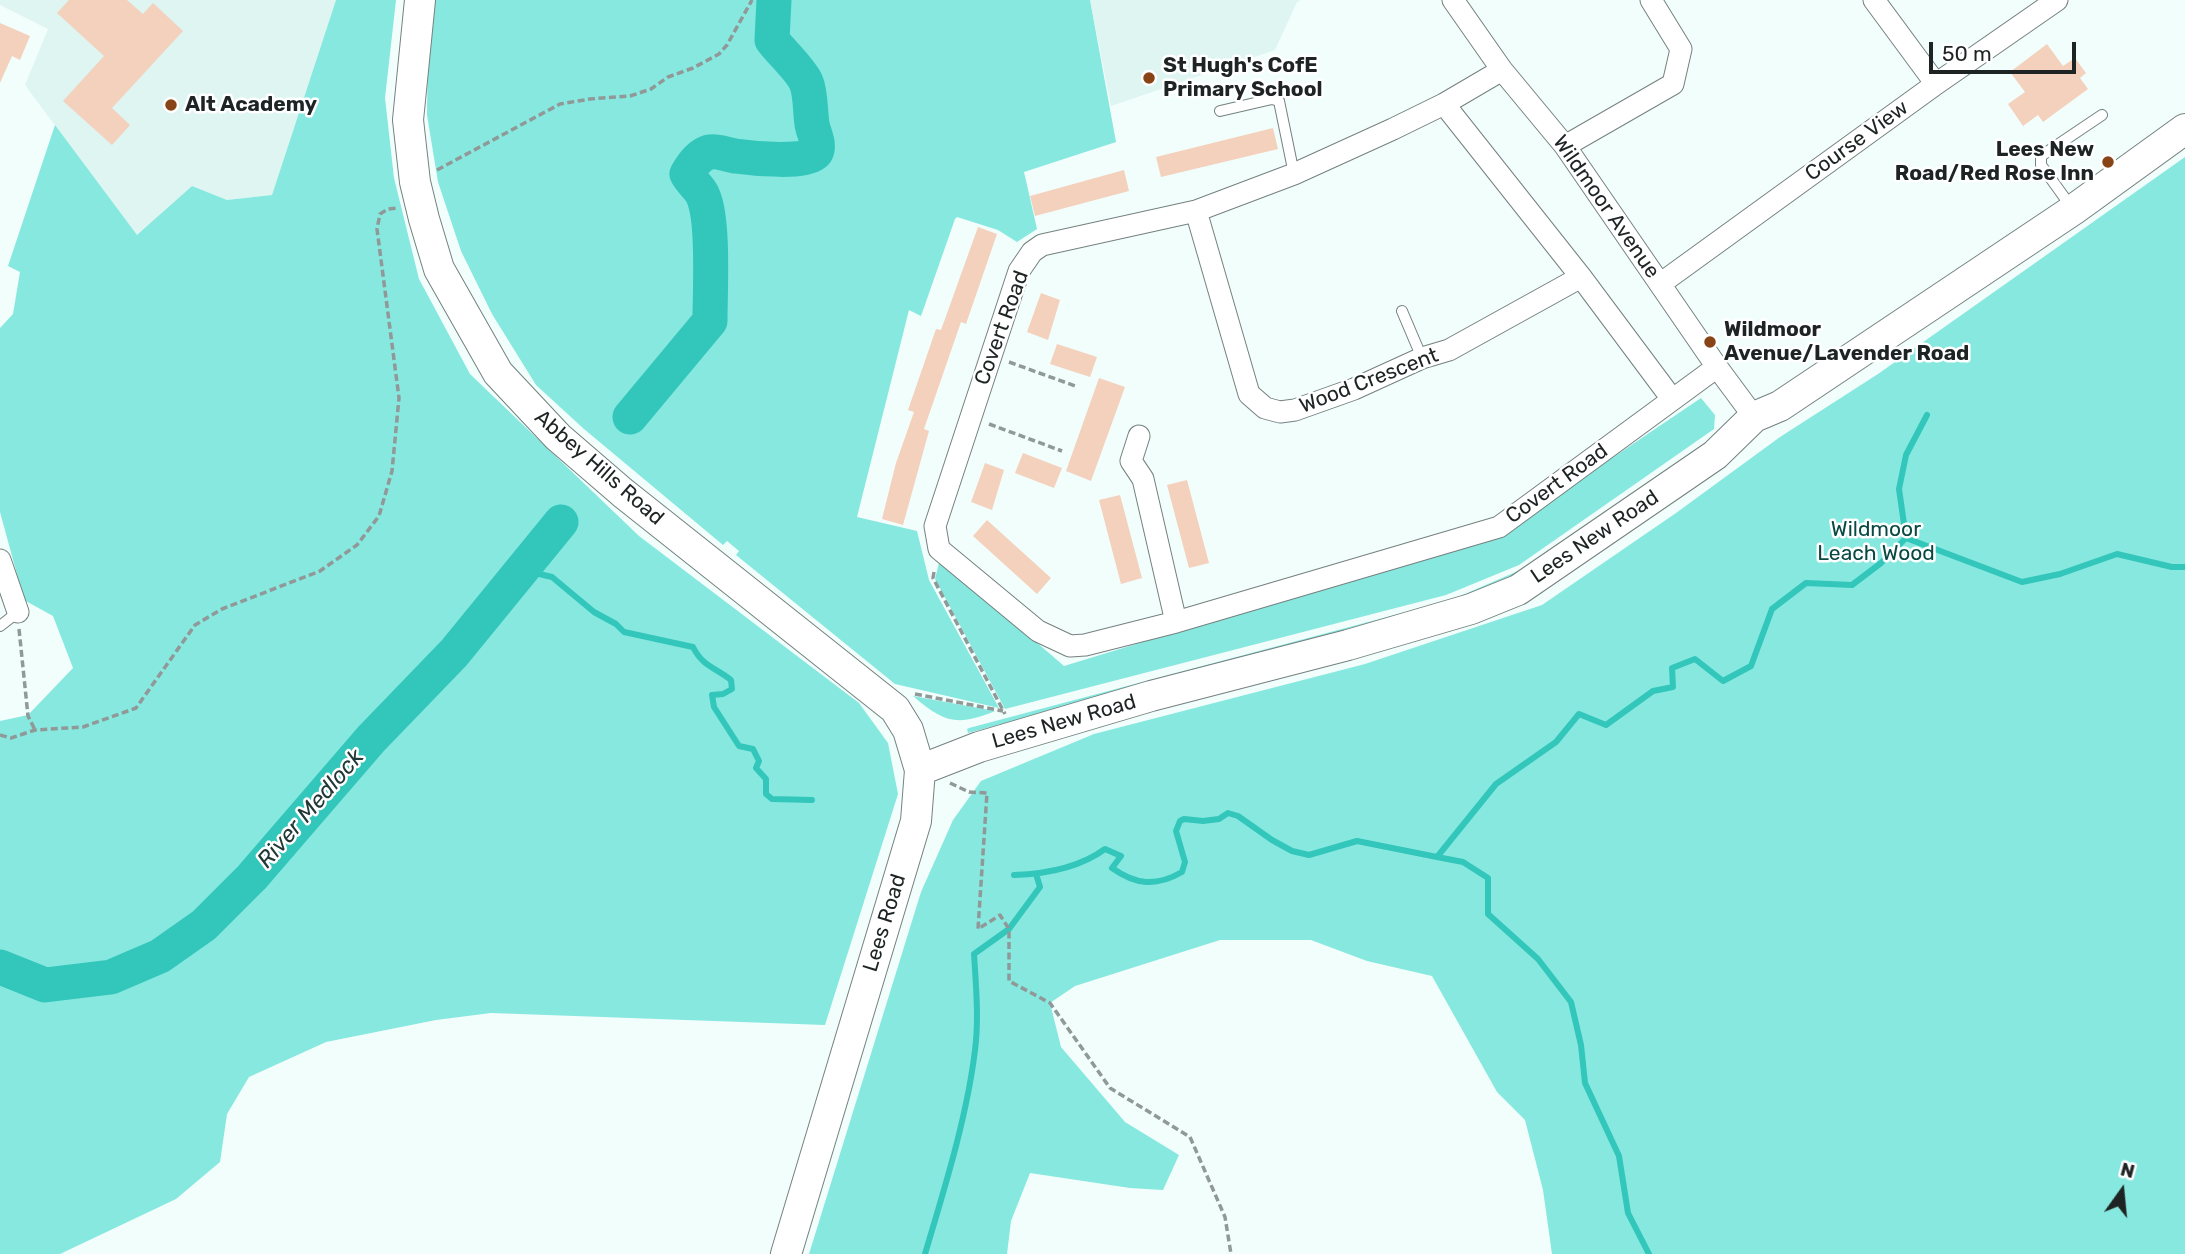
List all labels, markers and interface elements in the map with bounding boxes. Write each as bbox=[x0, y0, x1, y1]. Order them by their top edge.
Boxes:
scale bar bbox=[1933, 28, 2080, 72]
text: 50 m bbox=[1942, 41, 1992, 66]
place label: St Hugh's CofE Primary School bbox=[1163, 53, 1323, 103]
marker: St Hugh's CofE Primary School bbox=[1141, 70, 1157, 86]
place label: Alt Academy bbox=[185, 92, 317, 118]
street label: Course View bbox=[1801, 95, 1913, 187]
marker: Alt Academy bbox=[163, 97, 179, 113]
street label: Wildmoor Avenue bbox=[1547, 131, 1665, 283]
place label: Lees New Road/Red Rose Inn bbox=[1895, 137, 2094, 187]
marker: Lees New Road/Red Rose Inn bbox=[2100, 154, 2116, 170]
street label: Covert Road bbox=[970, 267, 1034, 389]
place label: Wildmoor Avenue/Lavender Road bbox=[1724, 317, 1969, 367]
marker: Wildmoor Avenue/Lavender Road bbox=[1702, 334, 1718, 350]
street label: Wood Crescent bbox=[1296, 343, 1442, 419]
street label: Abbey Hills Road bbox=[529, 405, 669, 531]
street label: Covert Road bbox=[1501, 439, 1613, 529]
street label: Lees New Road bbox=[1526, 485, 1664, 589]
park label: Wildmoor Leach Wood bbox=[1817, 517, 1935, 567]
street label: Lees New Road bbox=[989, 689, 1139, 755]
water label: River Medlock bbox=[252, 744, 370, 874]
street label: Lees Road bbox=[858, 871, 912, 975]
north arrow bbox=[2087, 1156, 2157, 1226]
text: N bbox=[2118, 1157, 2137, 1183]

